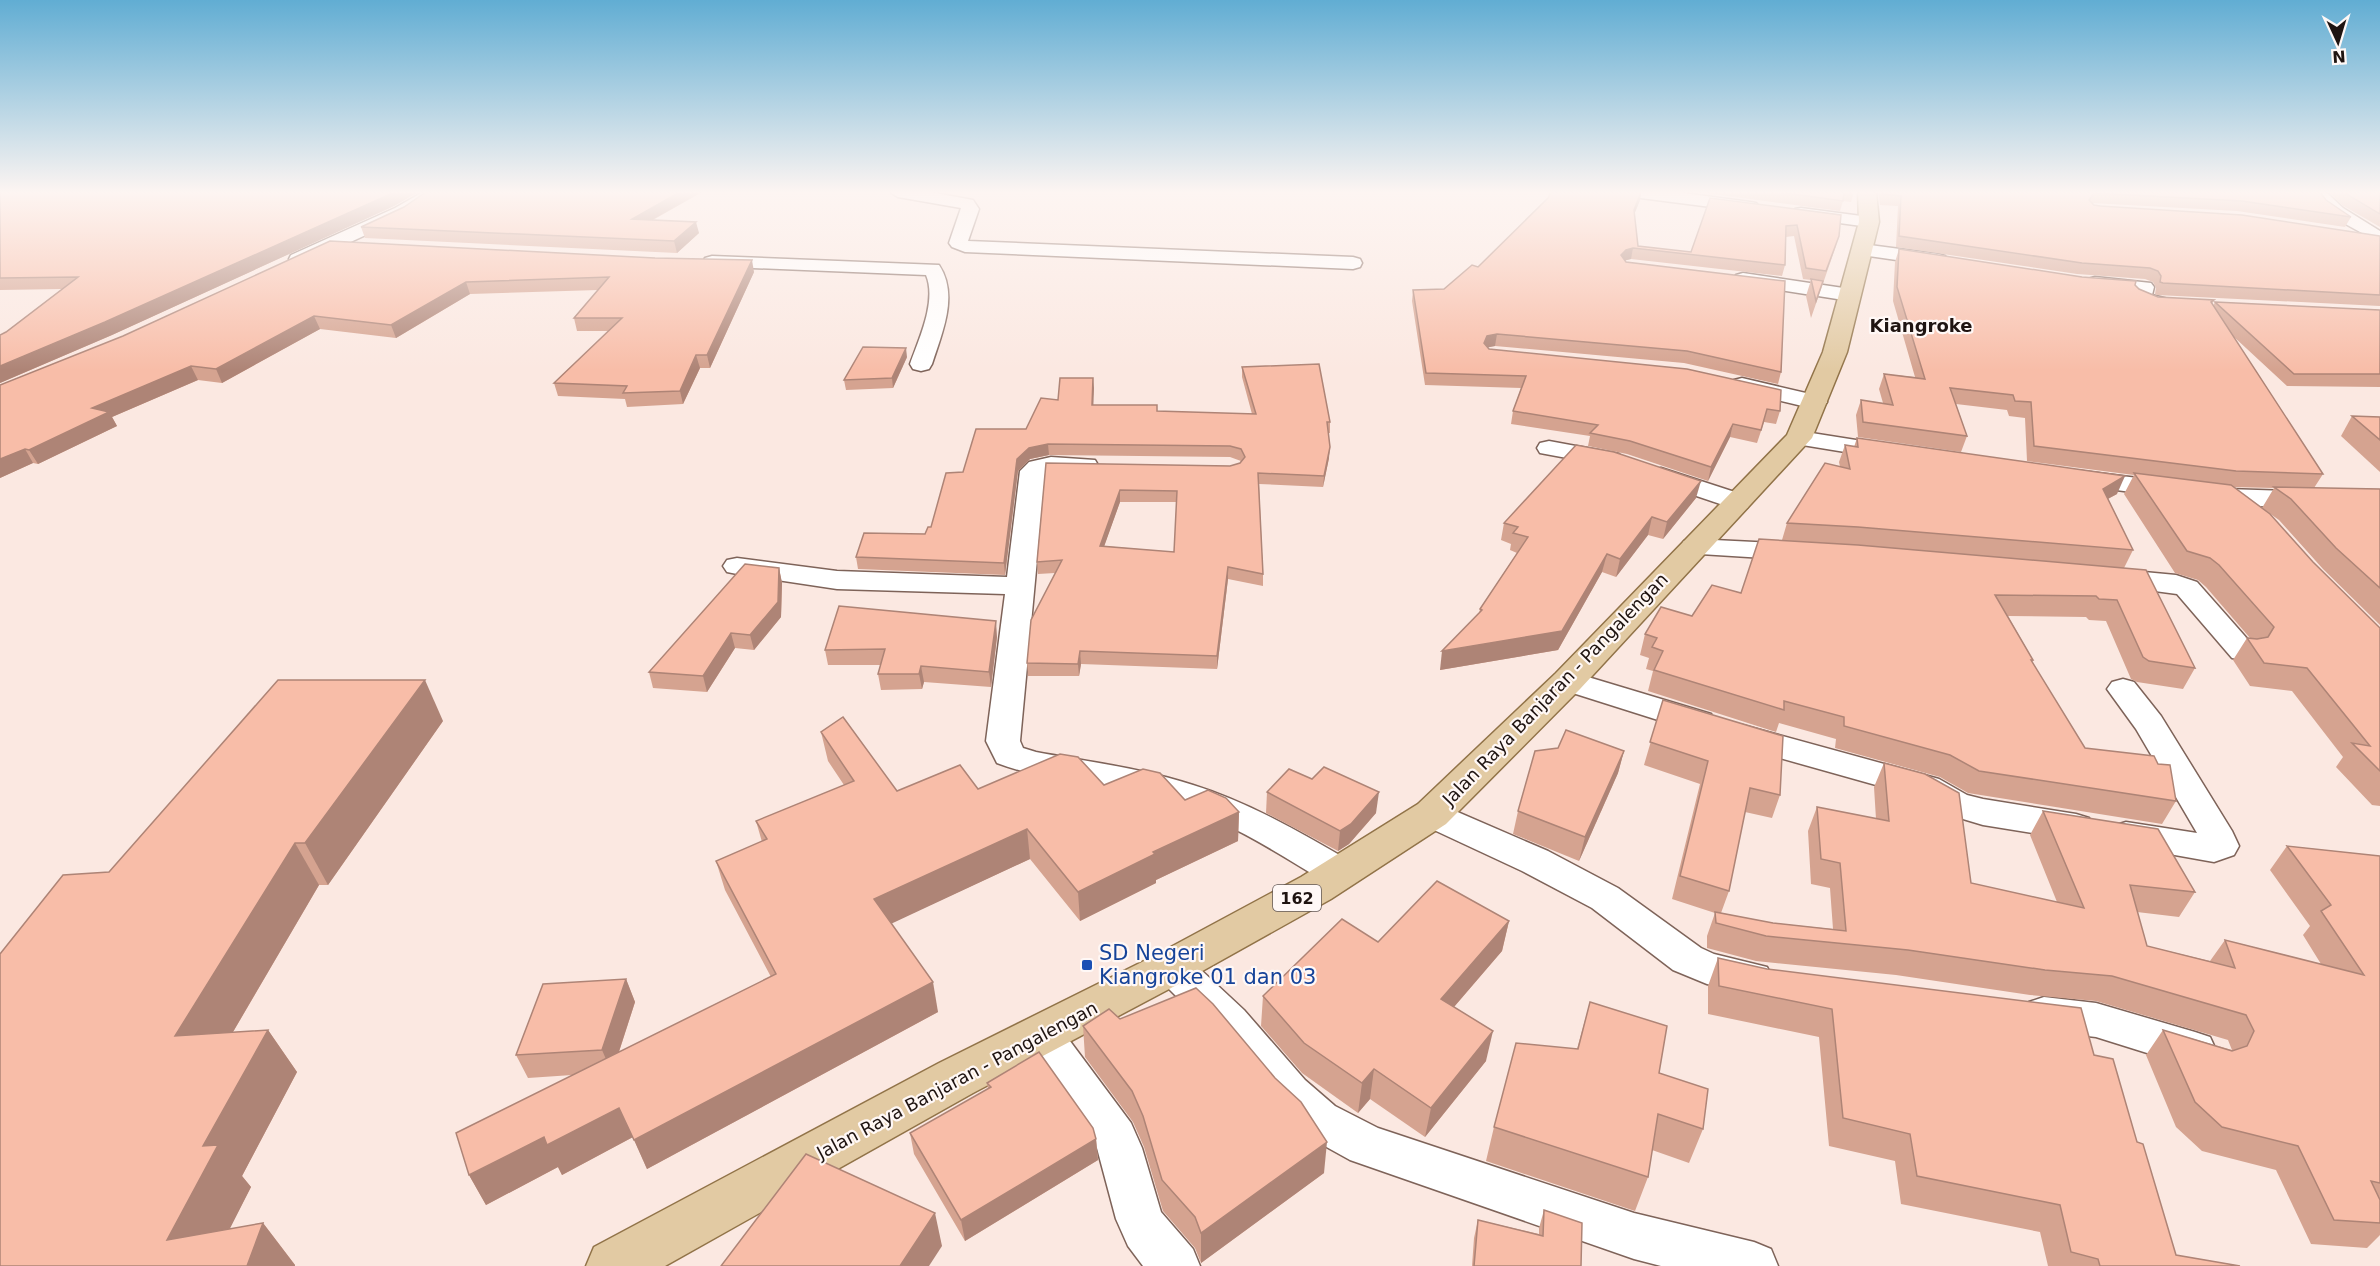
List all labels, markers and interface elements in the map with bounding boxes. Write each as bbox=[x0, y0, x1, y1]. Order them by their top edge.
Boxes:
north arrow bbox=[2308, 12, 2368, 72]
text: N bbox=[2332, 47, 2346, 66]
district label: Kiangroke bbox=[1870, 315, 1972, 336]
street label: Jalan Raya Banjaran - Pangalengan bbox=[1437, 568, 1672, 810]
road number: 162 bbox=[1273, 885, 1321, 911]
place label: SD Negeri Kiangroke 01 dan 03 bbox=[1099, 941, 1316, 989]
marker: SD Negeri Kiangroke 01 dan 03 bbox=[1080, 958, 1094, 972]
street label: Jalan Raya Banjaran - Pangalengan bbox=[812, 997, 1101, 1164]

